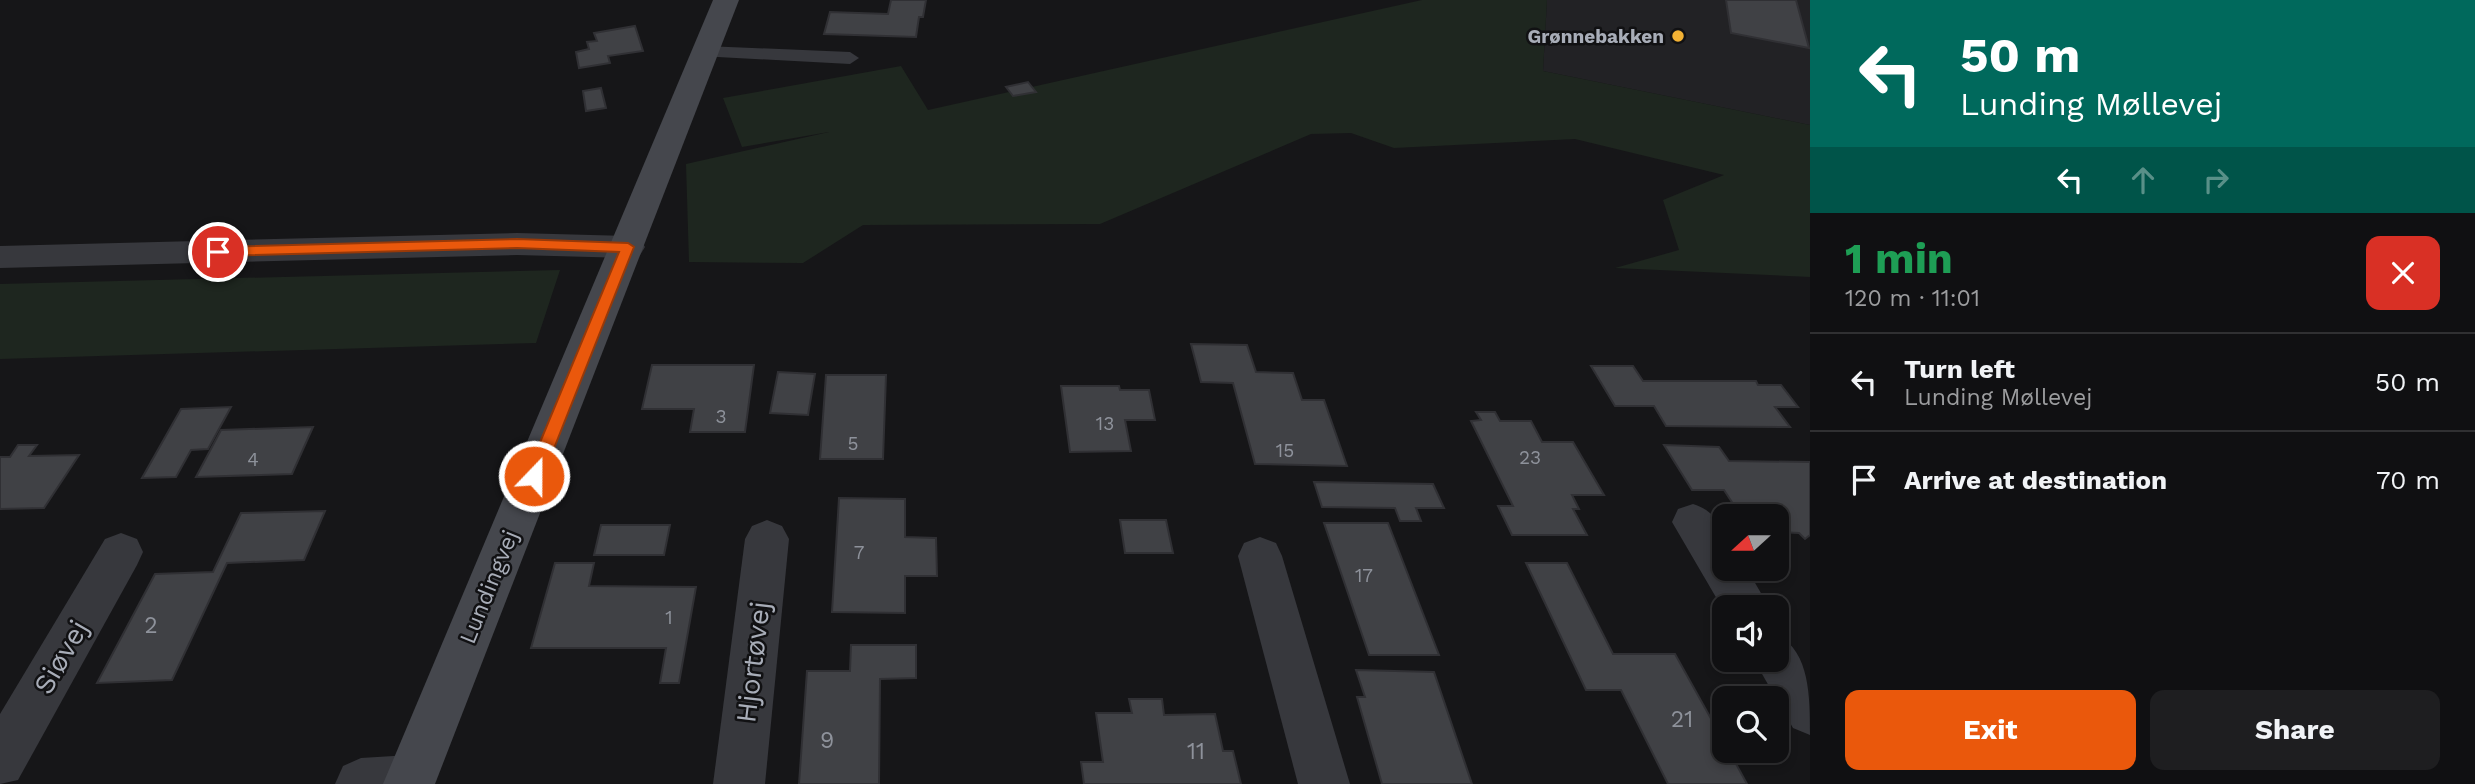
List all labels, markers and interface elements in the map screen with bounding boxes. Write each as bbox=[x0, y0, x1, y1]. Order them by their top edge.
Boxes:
place label: Grønnebakken bbox=[1528, 25, 1664, 48]
text: 50 m bbox=[1960, 26, 2080, 84]
marker: Grønnebakken bbox=[1670, 28, 1686, 44]
icon: left bbox=[1845, 28, 1936, 119]
text: Lunding Møllevej bbox=[1960, 85, 2222, 123]
icon: left bbox=[2051, 161, 2089, 199]
icon: ahead bbox=[2124, 161, 2162, 199]
icon: right bbox=[2197, 161, 2235, 199]
pin bbox=[188, 222, 248, 282]
icon: arrive bbox=[199, 233, 237, 271]
text: 1 min bbox=[1845, 234, 1953, 283]
button: close bbox=[2366, 236, 2440, 310]
text: 120 m · 11:01 bbox=[1845, 285, 1980, 312]
text: Turn left bbox=[1904, 354, 2015, 384]
icon: left bbox=[1845, 363, 1883, 401]
text: 50 m bbox=[2375, 367, 2440, 397]
text: Lunding Møllevej bbox=[1904, 384, 2092, 411]
house number: 3 bbox=[715, 405, 727, 428]
house number: 13 bbox=[1096, 412, 1114, 435]
house number: 5 bbox=[847, 432, 859, 455]
position arrow bbox=[497, 439, 571, 513]
house number: 15 bbox=[1276, 439, 1294, 462]
house number: 23 bbox=[1519, 446, 1541, 469]
house number: 4 bbox=[247, 448, 259, 471]
icon: arrive bbox=[1845, 461, 1883, 499]
text: Arrive at destination bbox=[1904, 465, 2167, 495]
text: 70 m bbox=[2376, 465, 2440, 495]
north arrow bbox=[1712, 504, 1788, 581]
map controls bbox=[1712, 504, 1789, 763]
street label: Lundingvej bbox=[454, 526, 524, 648]
house number: 7 bbox=[854, 541, 864, 564]
house number: 17 bbox=[1355, 564, 1373, 587]
button: sound bbox=[1712, 595, 1789, 672]
street label: Hjortøvej bbox=[729, 599, 777, 725]
house number: 1 bbox=[665, 606, 673, 629]
house number: 2 bbox=[144, 612, 158, 639]
street label: Siøvej bbox=[27, 614, 95, 700]
button: search bbox=[1712, 686, 1789, 763]
button: Exit bbox=[1845, 690, 2136, 770]
button: Share bbox=[2150, 690, 2440, 770]
house number: 21 bbox=[1671, 706, 1693, 733]
house number: 9 bbox=[820, 727, 834, 754]
house number: 11 bbox=[1187, 738, 1205, 765]

